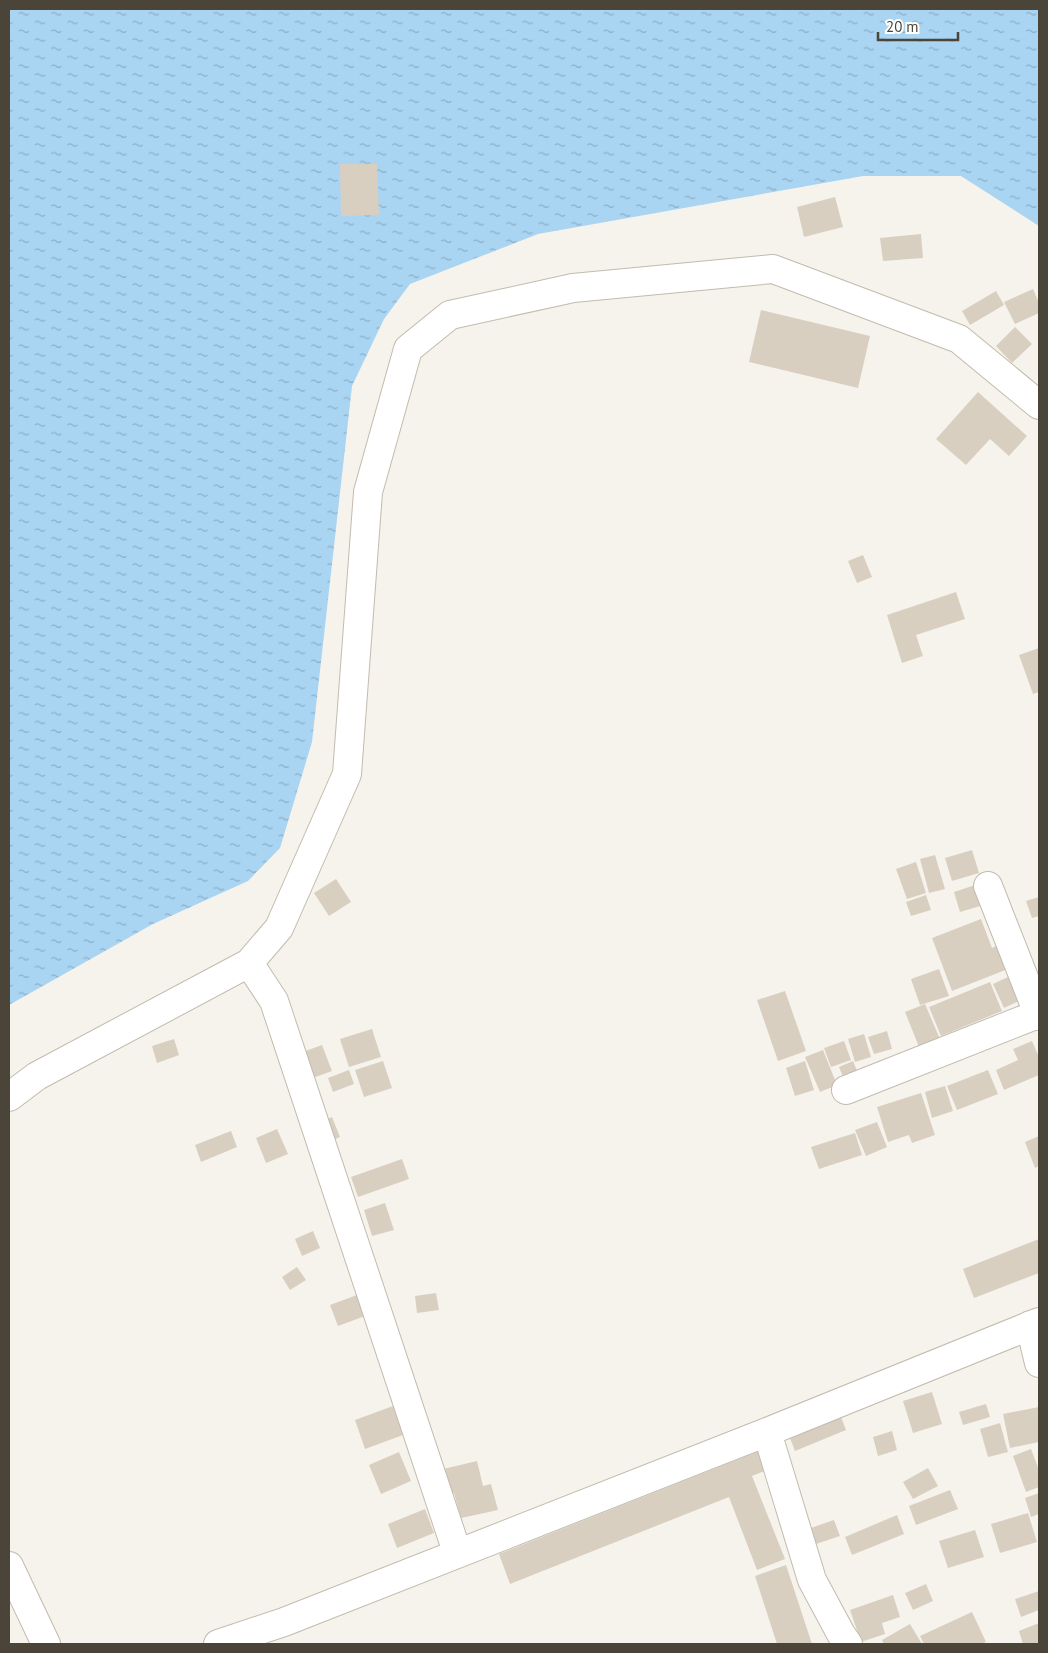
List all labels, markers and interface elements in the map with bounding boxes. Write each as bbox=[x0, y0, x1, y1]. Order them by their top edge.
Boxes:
scale bar bbox=[878, 10, 958, 42]
text: 20 m bbox=[886, 17, 919, 36]

